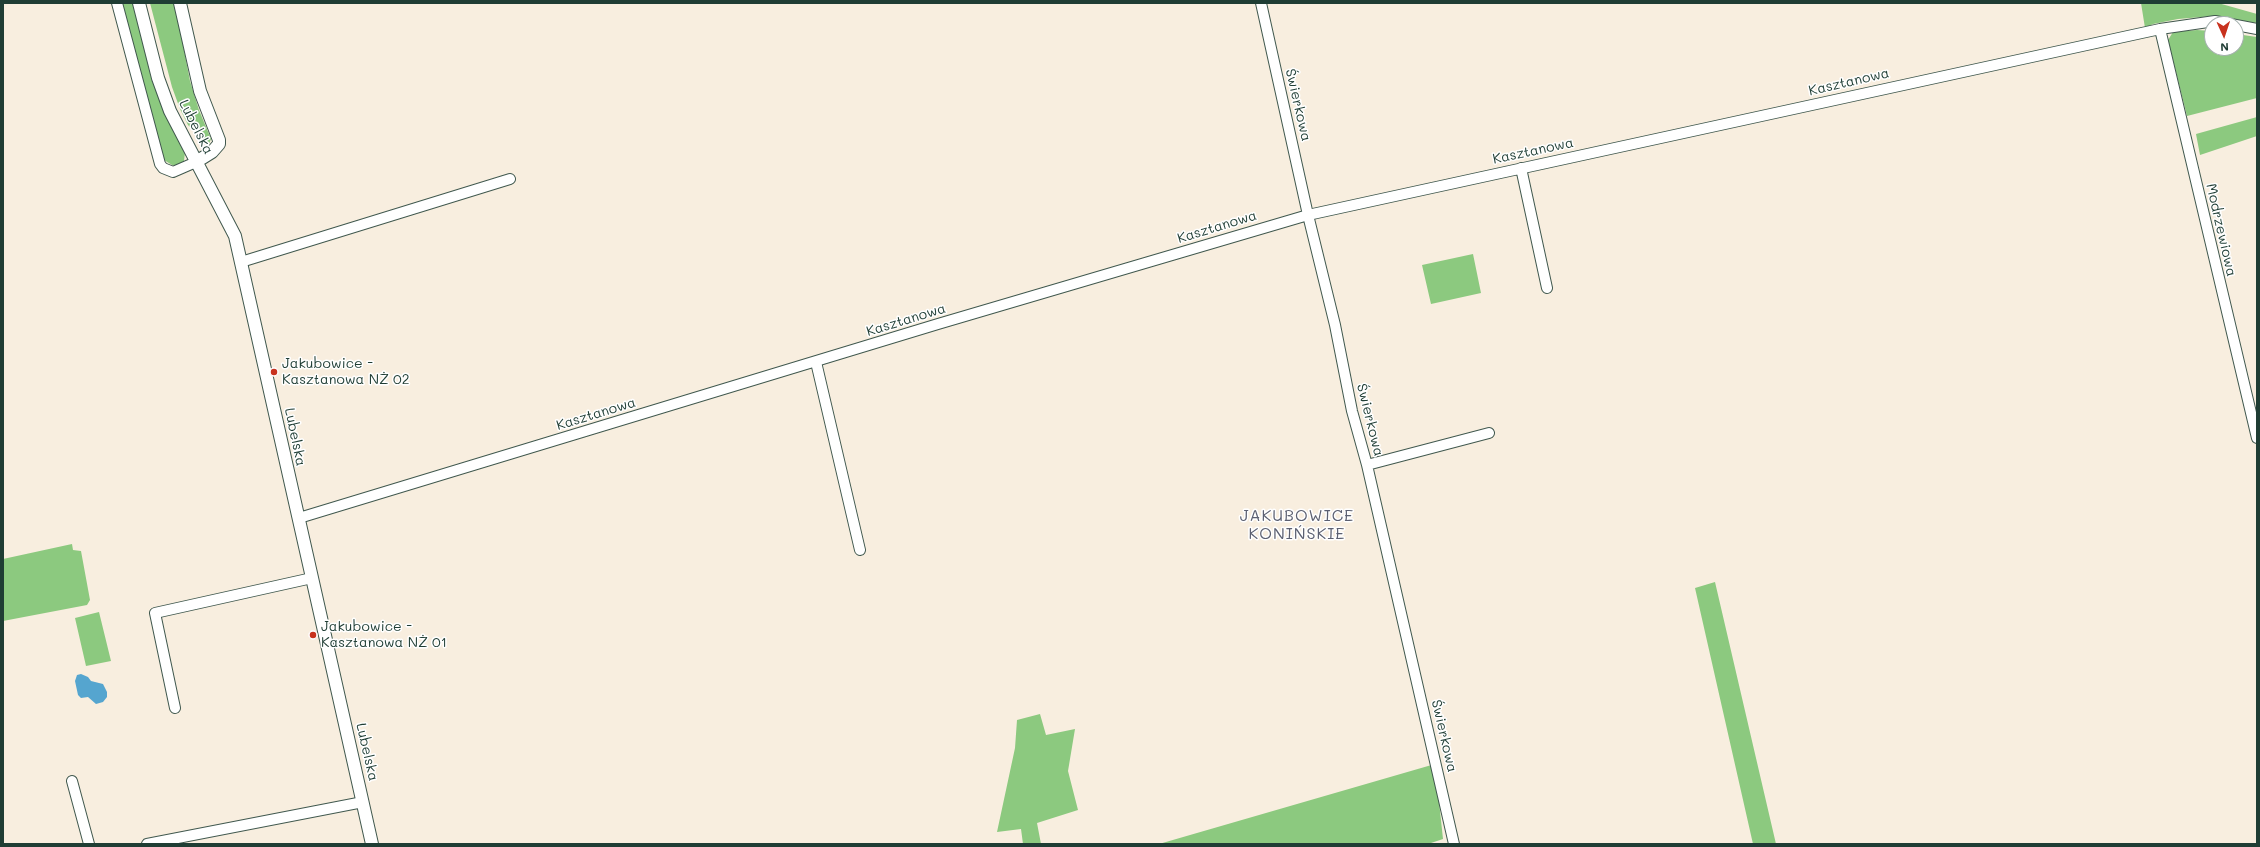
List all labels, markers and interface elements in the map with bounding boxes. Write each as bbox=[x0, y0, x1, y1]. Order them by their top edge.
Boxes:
north arrow bbox=[2204, 16, 2244, 56]
text: N bbox=[2220, 40, 2229, 55]
street label: Kasztanowa bbox=[1807, 65, 1891, 99]
street label: Świerkowa bbox=[1281, 67, 1315, 143]
street label: Lubelska bbox=[175, 97, 217, 157]
street label: Kasztanowa bbox=[1491, 134, 1575, 168]
street label: Modrzewiowa bbox=[2202, 182, 2240, 278]
street label: Kasztanowa bbox=[1175, 207, 1259, 247]
street label: Kasztanowa bbox=[864, 300, 948, 340]
place label: Jakubowice - Kasztanowa NŻ 02 bbox=[282, 356, 409, 388]
marker: Jakubowice - Kasztanowa NŻ 02 bbox=[269, 367, 279, 377]
street label: Świerkowa bbox=[1353, 382, 1387, 458]
street label: Kasztanowa bbox=[554, 394, 638, 434]
street label: Lubelska bbox=[281, 406, 309, 468]
district label: JAKUBOWICE KONIŃSKIE bbox=[1240, 506, 1354, 544]
place label: Jakubowice - Kasztanowa NŻ 01 bbox=[321, 619, 447, 652]
marker: Jakubowice - Kasztanowa NŻ 01 bbox=[308, 630, 318, 640]
street label: Świerkowa bbox=[1427, 698, 1461, 774]
street label: Lubelska bbox=[352, 721, 382, 783]

